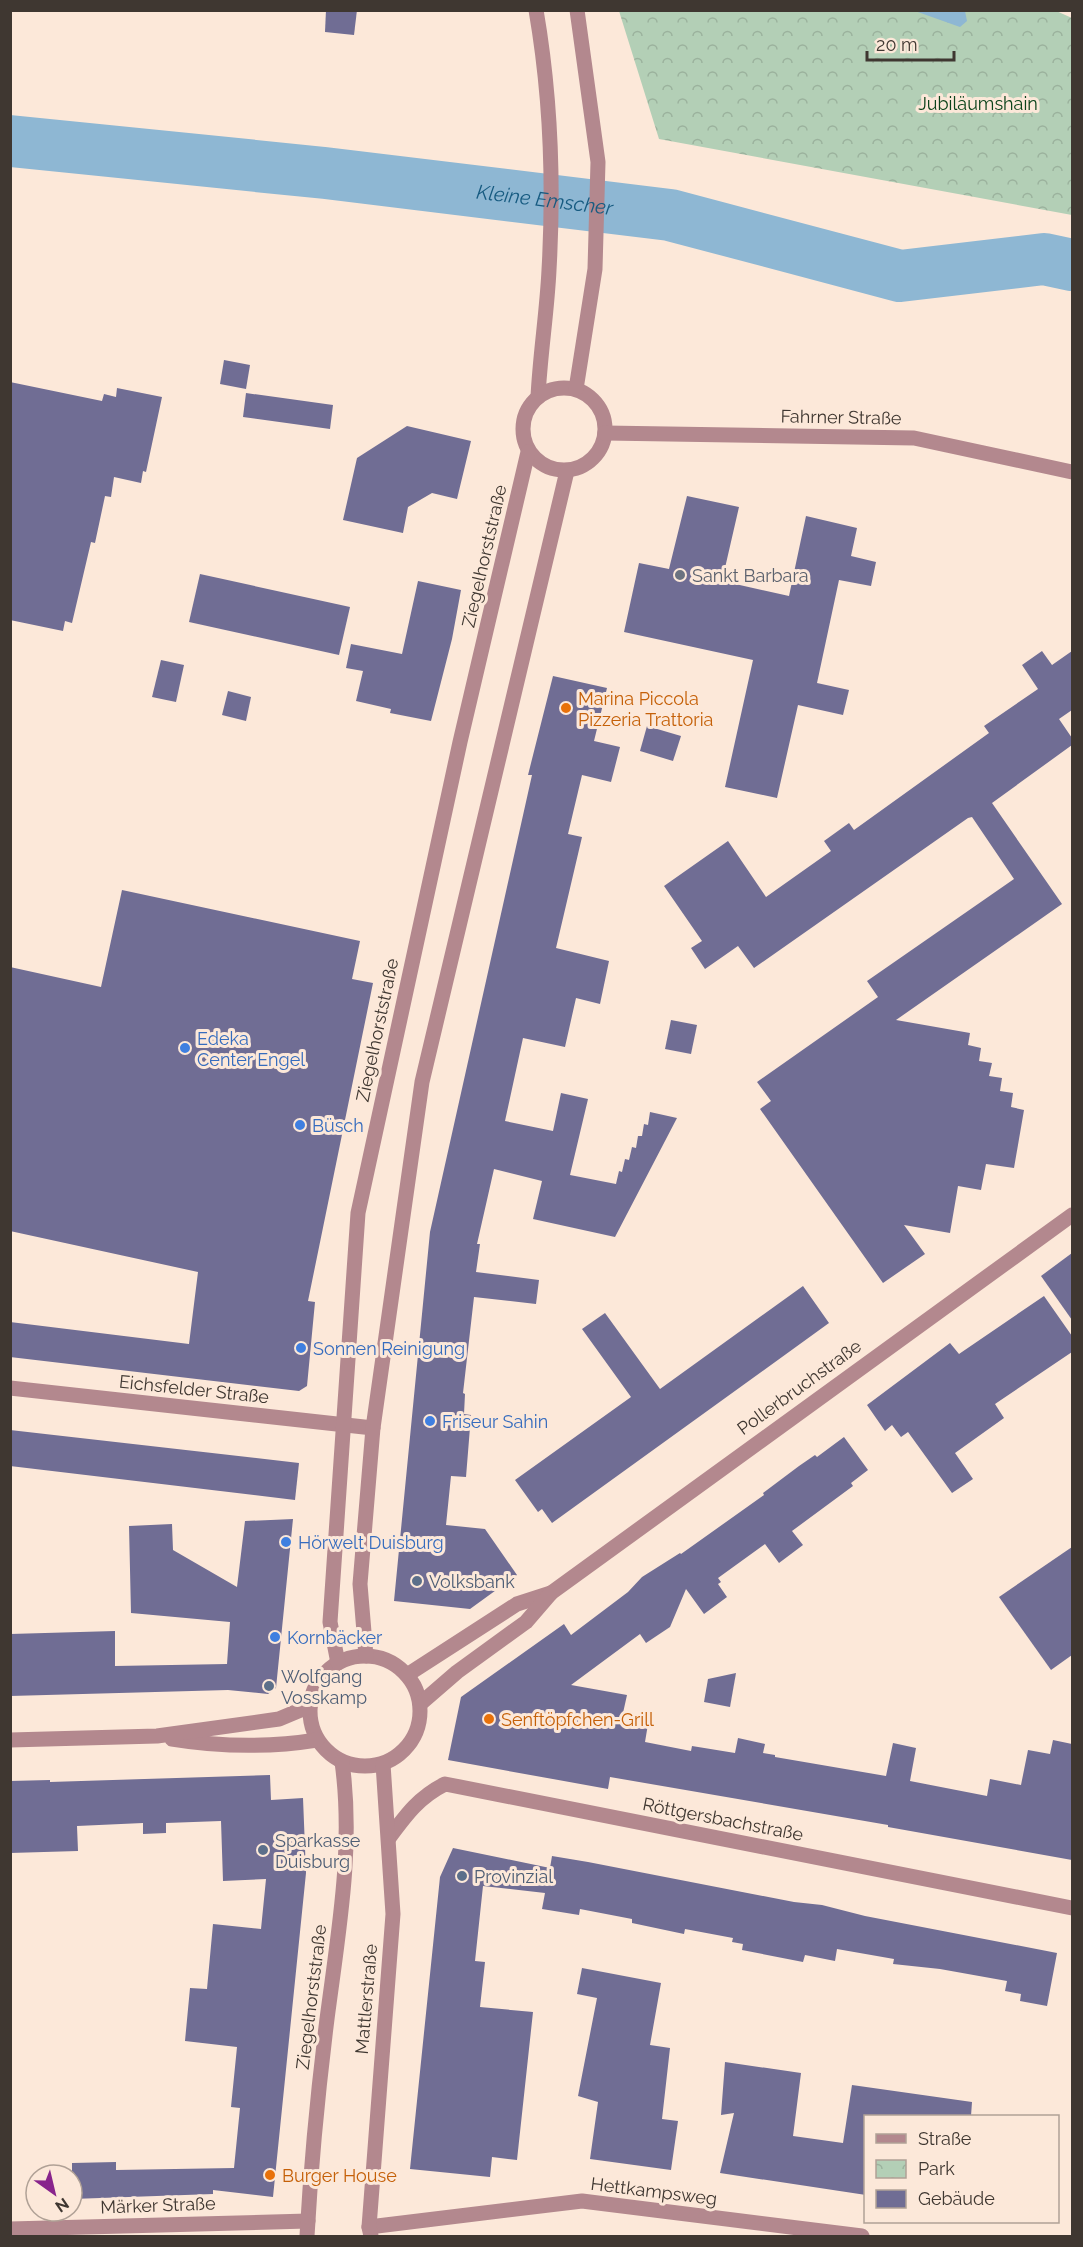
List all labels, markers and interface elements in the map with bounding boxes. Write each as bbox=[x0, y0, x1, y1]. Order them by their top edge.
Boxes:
scale bar bbox=[867, 24, 954, 62]
text: 20 m bbox=[876, 34, 918, 55]
park label: Jubiläumshain bbox=[918, 93, 1038, 114]
water label: Kleine Emscher bbox=[475, 180, 615, 220]
street label: Fahrner Straße bbox=[780, 405, 902, 429]
street label: Ziegelhorststraße bbox=[457, 482, 511, 629]
place label: Sankt Barbara bbox=[692, 565, 809, 586]
marker: Sankt Barbara bbox=[673, 568, 687, 582]
place label: Marina Piccola Pizzeria Trattoria bbox=[578, 688, 713, 730]
marker: Marina Piccola Pizzeria Trattoria bbox=[559, 701, 573, 715]
street label: Ziegelhorststraße bbox=[352, 956, 403, 1104]
place label: Edeka Center Engel bbox=[197, 1028, 305, 1070]
marker: Edeka Center Engel bbox=[178, 1041, 192, 1055]
place label: Büsch bbox=[312, 1115, 364, 1136]
marker: Büsch bbox=[293, 1118, 307, 1132]
street label: Pollerbruchstraße bbox=[733, 1335, 865, 1439]
place label: Sonnen Reinigung bbox=[313, 1338, 465, 1359]
marker: Sonnen Reinigung bbox=[294, 1341, 308, 1355]
street label: Eichsfelder Straße bbox=[118, 1371, 270, 1407]
place label: Friseur Sahin bbox=[442, 1411, 548, 1432]
marker: Friseur Sahin bbox=[423, 1414, 437, 1428]
place label: Hörwelt Duisburg bbox=[298, 1532, 444, 1553]
marker: Hörwelt Duisburg bbox=[279, 1535, 293, 1549]
place label: Volksbank bbox=[429, 1571, 515, 1592]
marker: Volksbank bbox=[410, 1574, 424, 1588]
place label: Kornbäcker bbox=[287, 1627, 383, 1648]
marker: Kornbäcker bbox=[268, 1630, 282, 1644]
place label: Wolfgang Vosskamp bbox=[281, 1666, 367, 1708]
marker: Wolfgang Vosskamp bbox=[262, 1679, 276, 1693]
place label: Senftöpfchen-Grill bbox=[501, 1709, 654, 1730]
marker: Senftöpfchen-Grill bbox=[482, 1712, 496, 1726]
street label: Röttgersbachstraße bbox=[641, 1793, 806, 1845]
place label: Sparkasse Duisburg bbox=[275, 1830, 361, 1872]
marker: Sparkasse Duisburg bbox=[256, 1843, 270, 1857]
place label: Provinzial bbox=[474, 1866, 553, 1887]
marker: Provinzial bbox=[455, 1869, 469, 1883]
street label: Ziegelhorststraße bbox=[292, 1923, 330, 2071]
street label: Mattlerstraße bbox=[351, 1943, 381, 2055]
legend bbox=[864, 2115, 1059, 2223]
text: Straße bbox=[918, 2128, 972, 2149]
text: Park bbox=[918, 2158, 955, 2179]
north arrow bbox=[24, 2163, 84, 2223]
place label: Burger House bbox=[282, 2165, 397, 2186]
marker: Burger House bbox=[263, 2168, 277, 2182]
street label: Hettkampsweg bbox=[590, 2173, 718, 2209]
text: Gebäude bbox=[918, 2188, 995, 2209]
street label: Märker Straße bbox=[100, 2192, 216, 2218]
text: N bbox=[52, 2194, 72, 2216]

